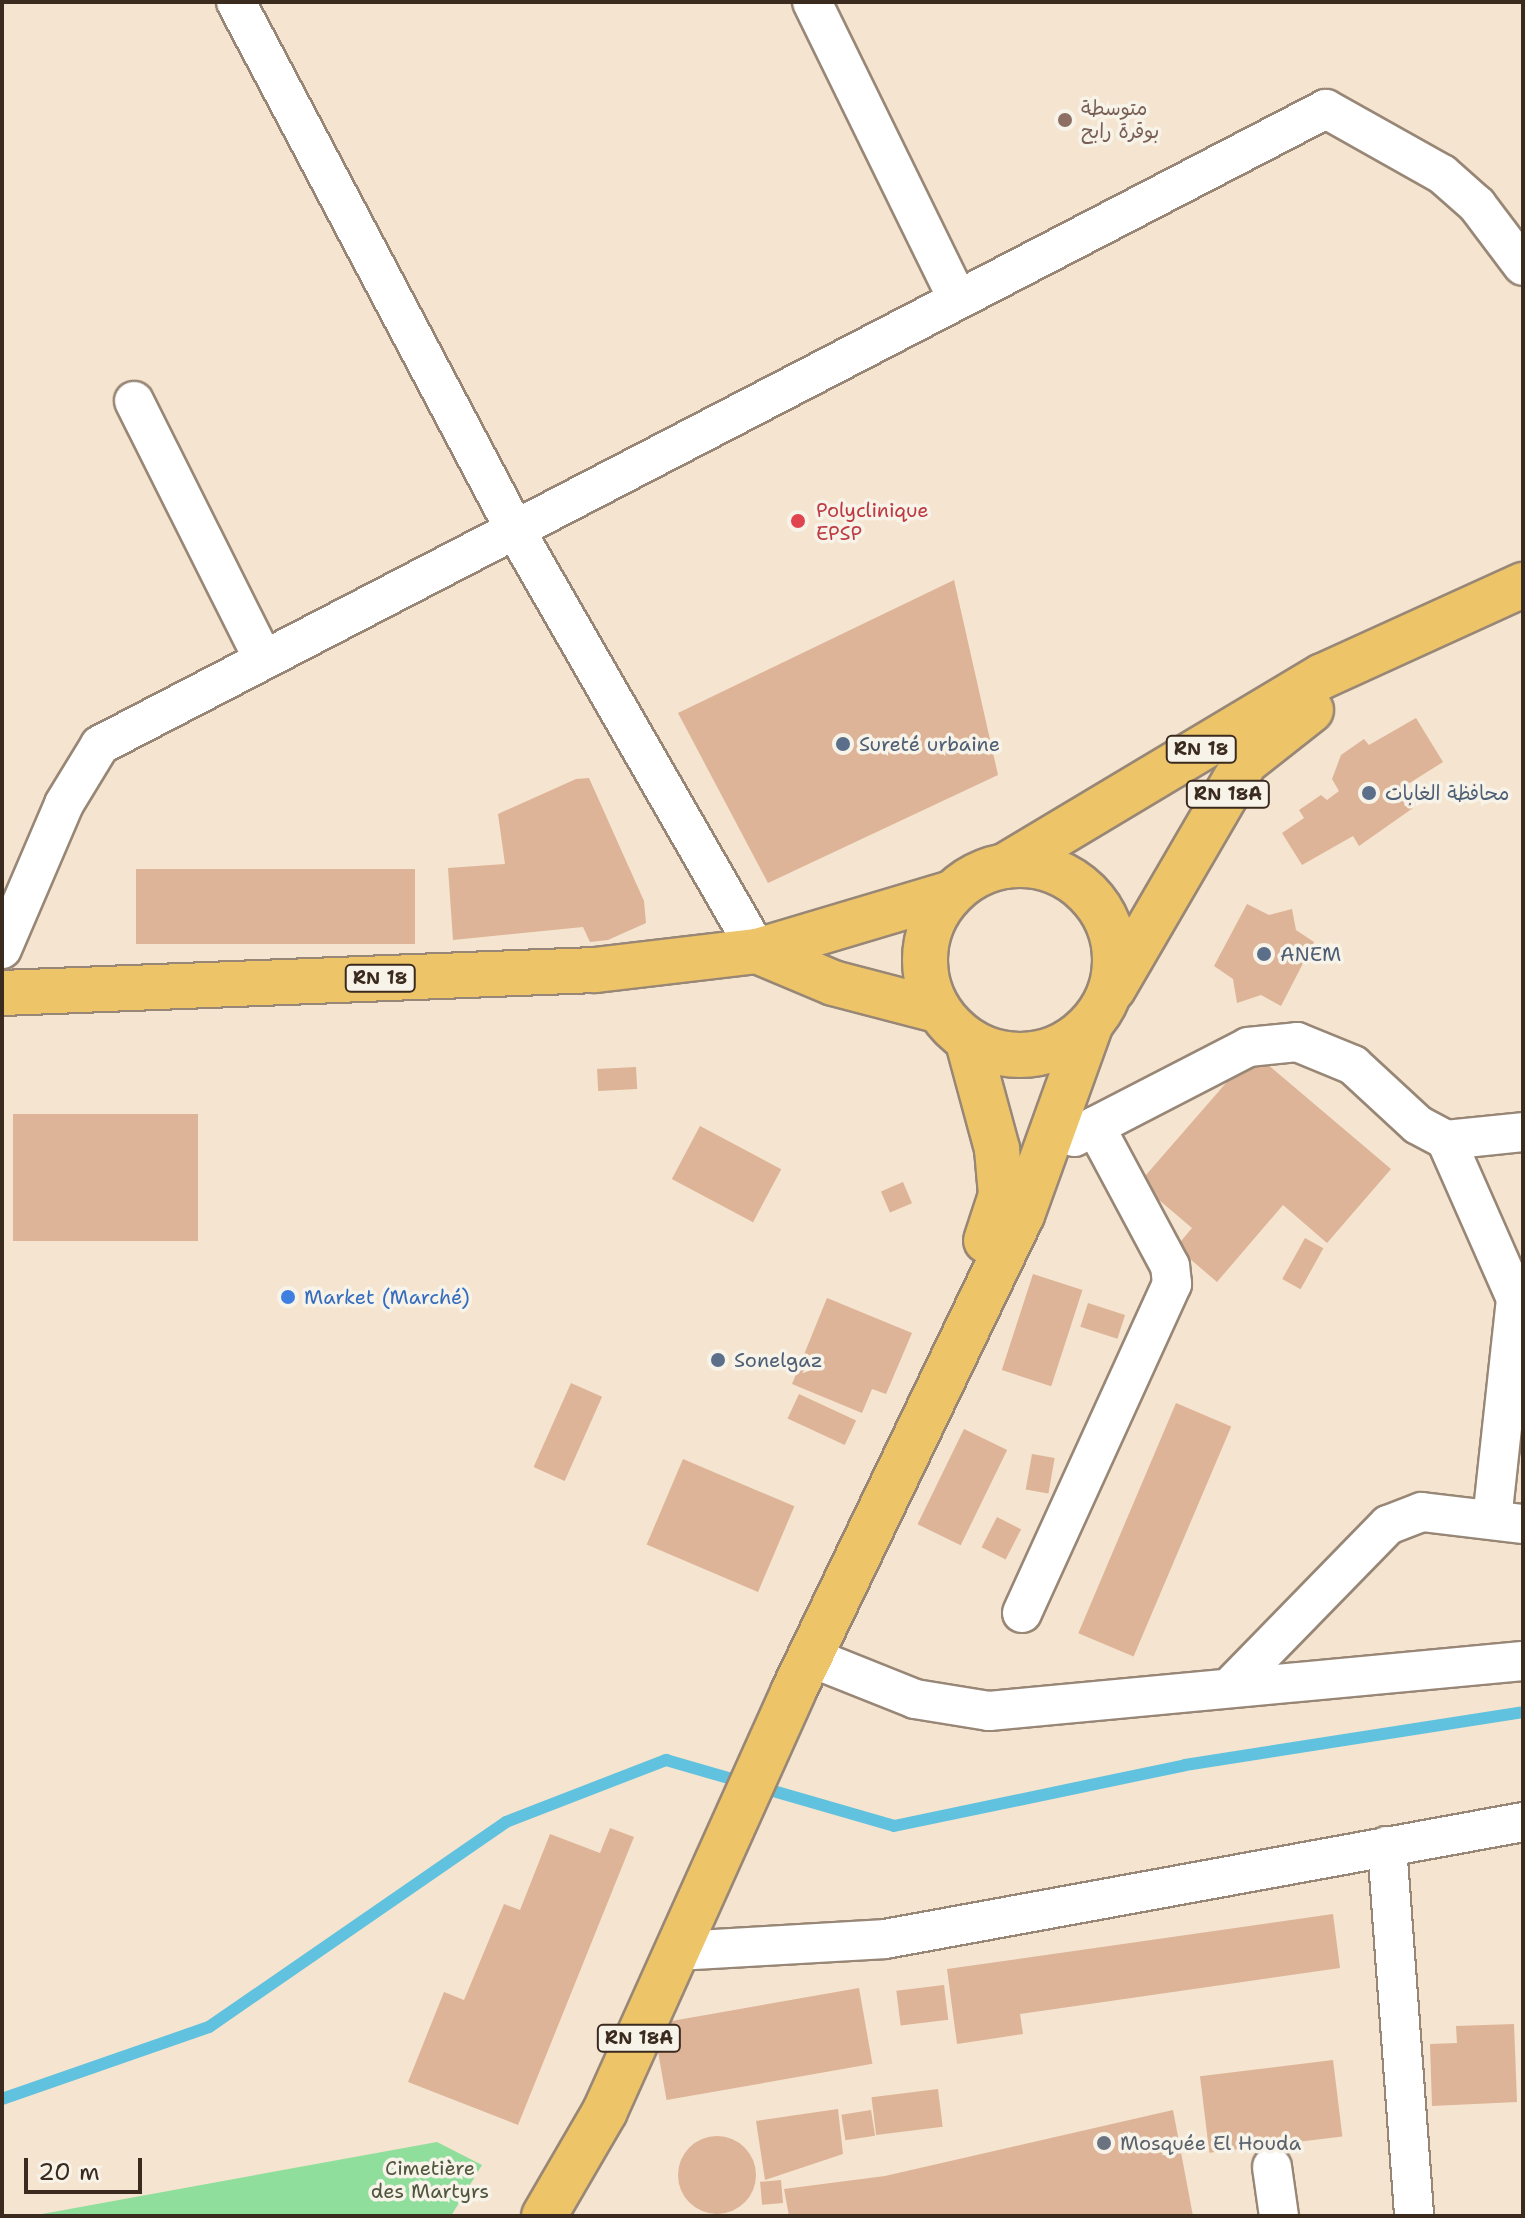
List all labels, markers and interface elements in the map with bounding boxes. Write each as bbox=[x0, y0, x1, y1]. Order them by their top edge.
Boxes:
place label: متوسطة بوقرة رابح bbox=[1081, 96, 1159, 143]
marker: متوسطة بوقرة رابح bbox=[1056, 111, 1074, 129]
place label: Polyclinique EPSP bbox=[816, 498, 929, 545]
marker: Polyclinique EPSP bbox=[787, 510, 809, 532]
place label: Sureté urbaine bbox=[859, 732, 1000, 756]
marker: Sureté urbaine bbox=[834, 735, 852, 753]
road number: RN 18 bbox=[1165, 735, 1237, 763]
road number: RN 18A bbox=[1184, 780, 1272, 808]
place label: محافظة الغابات bbox=[1385, 781, 1509, 805]
marker: محافظة الغابات bbox=[1360, 784, 1378, 802]
place label: ANEM bbox=[1280, 942, 1341, 966]
marker: ANEM bbox=[1255, 945, 1273, 963]
road number: RN 18 bbox=[344, 964, 416, 992]
place label: Market (Marché) bbox=[304, 1285, 470, 1309]
marker: Market (Marché) bbox=[279, 1288, 297, 1306]
place label: Sonelgaz bbox=[734, 1348, 823, 1372]
marker: Sonelgaz bbox=[709, 1351, 727, 1369]
road number: RN 18A bbox=[595, 2024, 683, 2052]
place label: Mosquée El Houda bbox=[1120, 2131, 1301, 2155]
marker: Mosquée El Houda bbox=[1095, 2134, 1113, 2152]
scale bar bbox=[28, 2142, 146, 2192]
text: 20 m bbox=[38, 2156, 100, 2188]
park label: Cimetière des Martyrs bbox=[371, 2156, 489, 2203]

